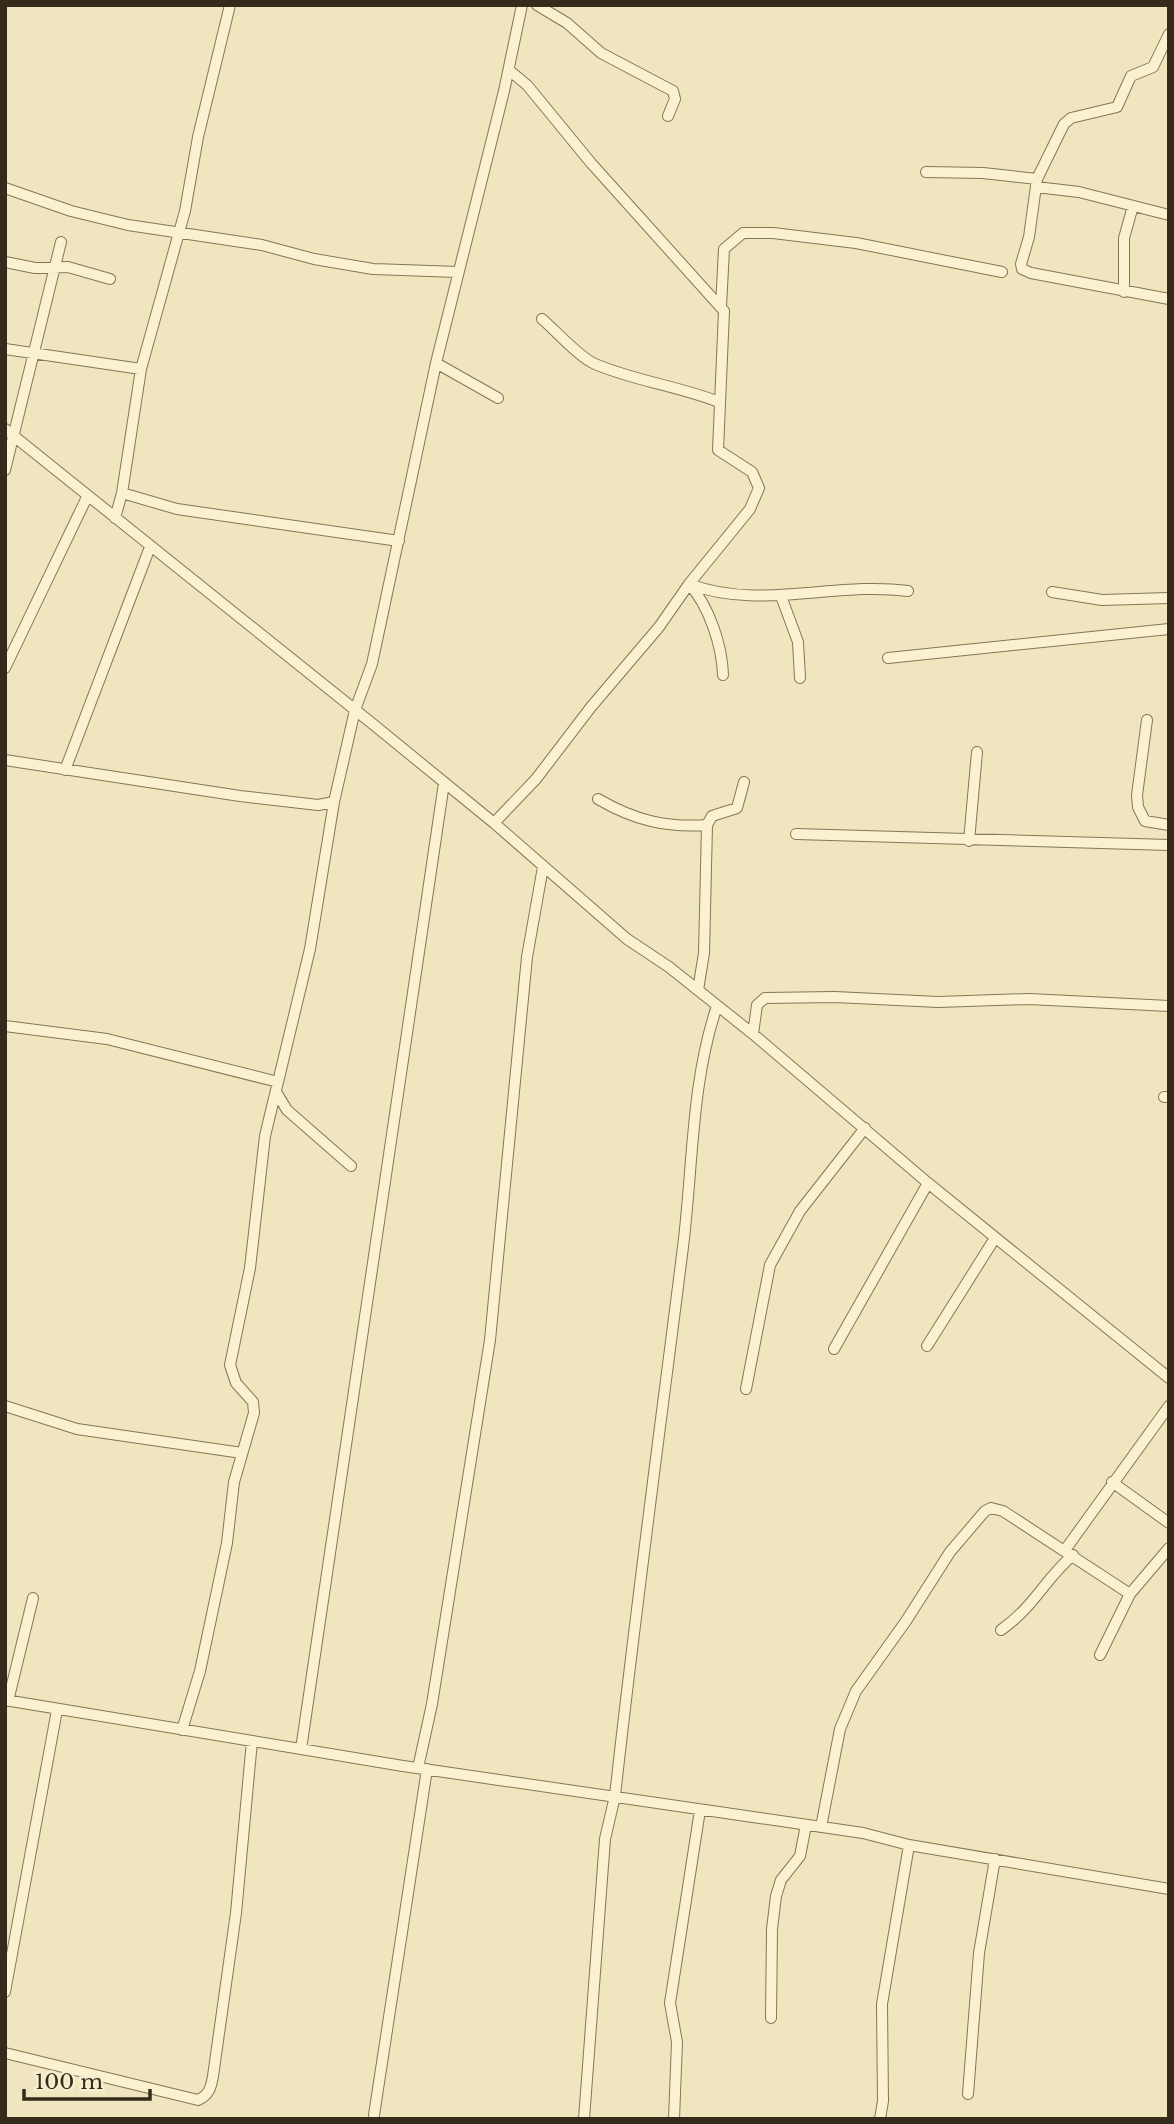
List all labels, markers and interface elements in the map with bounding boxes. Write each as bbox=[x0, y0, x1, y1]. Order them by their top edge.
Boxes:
scale bar bbox=[24, 2058, 150, 2102]
text: 100 m bbox=[35, 2069, 103, 2095]

